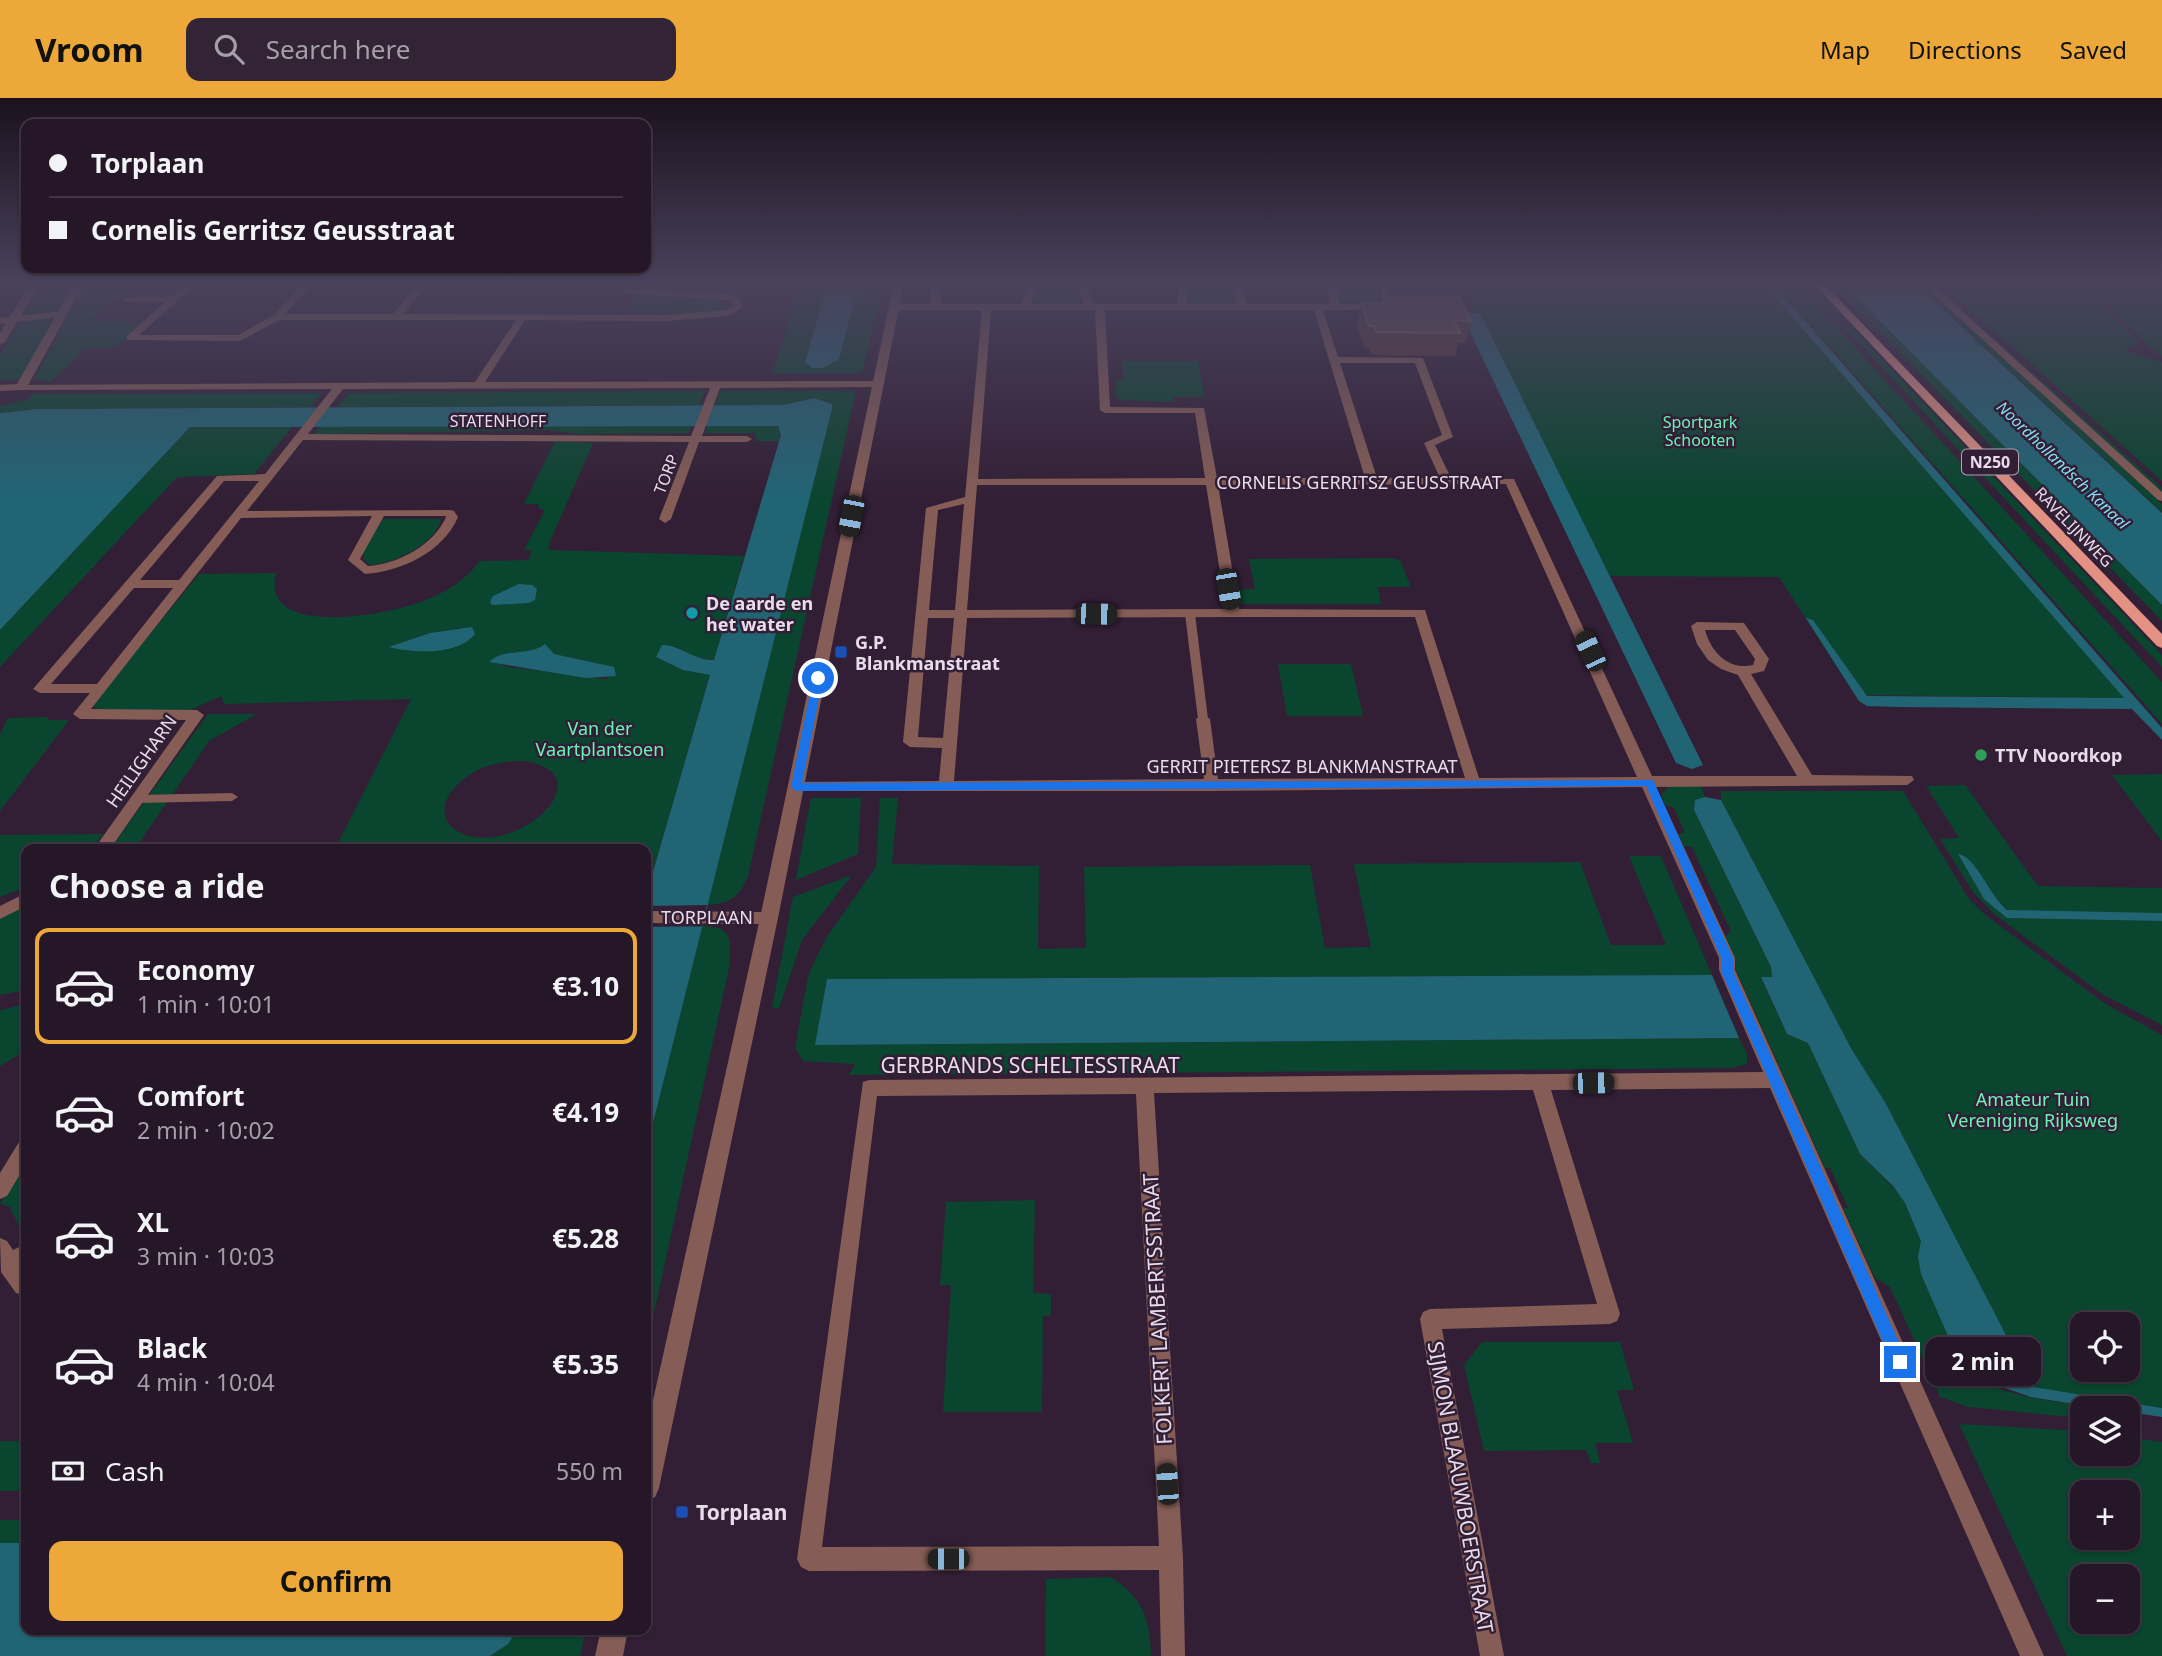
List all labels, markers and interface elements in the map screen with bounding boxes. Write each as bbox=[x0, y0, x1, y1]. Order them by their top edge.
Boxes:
search box bbox=[186, 18, 676, 81]
text: Vroom bbox=[35, 27, 144, 72]
icon: search bbox=[210, 30, 248, 68]
text: Search here bbox=[266, 31, 410, 67]
text: Map bbox=[1820, 33, 1870, 66]
text: Directions bbox=[1908, 33, 2022, 66]
text: Saved bbox=[2060, 33, 2127, 66]
text: Torplaan bbox=[91, 145, 204, 181]
text: Cornelis Gerritsz Geusstraat bbox=[91, 212, 455, 248]
water label: Noordhollandsch Kanaal bbox=[1992, 396, 2135, 535]
street label: STATENHOFF bbox=[450, 410, 546, 432]
park label: Sportpark Schooten bbox=[1663, 411, 1738, 451]
road number: N250 bbox=[1962, 450, 2018, 474]
street label: TORP bbox=[648, 451, 684, 497]
street label: CORNELIS GERRITSZ GEUSSTRAAT bbox=[1216, 470, 1502, 494]
street label: RAVELIJNWEG bbox=[2030, 482, 2118, 572]
car bbox=[837, 493, 866, 539]
car bbox=[1215, 566, 1242, 612]
place label: De aarde en het water bbox=[706, 591, 813, 636]
car bbox=[1075, 603, 1118, 625]
marker: De aarde en het water bbox=[684, 605, 700, 621]
car bbox=[1572, 628, 1609, 674]
place label: G.P. Blankmanstraat bbox=[855, 630, 1000, 675]
marker: G.P. Blankmanstraat bbox=[833, 644, 849, 660]
route start bbox=[802, 662, 834, 694]
street label: HEILIGHARN bbox=[100, 710, 182, 812]
park label: Van der Vaartplantsoen bbox=[536, 716, 664, 761]
place label: TTV Noordkop bbox=[1995, 743, 2123, 767]
marker: TTV Noordkop bbox=[1973, 747, 1989, 763]
street label: GERRIT PIETERSZ BLANKMANSTRAAT bbox=[1146, 754, 1458, 778]
text: Choose a ride bbox=[49, 864, 265, 907]
street label: TORPLAAN bbox=[661, 905, 753, 929]
text: Economy bbox=[137, 952, 255, 988]
icon: car bbox=[53, 955, 116, 1018]
text: €3.10 bbox=[552, 968, 619, 1004]
text: 1 min · 10:01 bbox=[137, 988, 275, 1020]
street label: GERBRANDS SCHELTESSTRAAT bbox=[880, 1051, 1180, 1079]
car bbox=[1572, 1072, 1615, 1094]
text: Comfort bbox=[137, 1078, 245, 1114]
icon: car bbox=[53, 1081, 116, 1144]
park label: Amateur Tuin Vereniging Rijksweg bbox=[1948, 1087, 2118, 1132]
text: €4.19 bbox=[552, 1094, 619, 1130]
text: 2 min · 10:02 bbox=[137, 1114, 275, 1146]
street label: FOLKERT LAMBERTSSTRAAT bbox=[1136, 1172, 1178, 1445]
text: XL bbox=[137, 1204, 169, 1240]
icon: car bbox=[53, 1207, 116, 1270]
text: €5.28 bbox=[552, 1220, 619, 1256]
text: 3 min · 10:03 bbox=[137, 1240, 275, 1272]
map controls bbox=[2070, 1312, 2140, 1634]
button: locate bbox=[2070, 1312, 2140, 1382]
text: Black bbox=[137, 1330, 207, 1366]
icon: car bbox=[53, 1333, 116, 1396]
callout: 2 min bbox=[1924, 1338, 2040, 1386]
street label: SIJMON BLAAUWBOERSTRAAT bbox=[1422, 1339, 1501, 1635]
text: 2 min bbox=[1951, 1345, 2015, 1377]
text: €5.35 bbox=[552, 1346, 619, 1382]
route end bbox=[1884, 1346, 1916, 1378]
text: 4 min · 10:04 bbox=[137, 1366, 275, 1398]
button: layers bbox=[2070, 1396, 2140, 1466]
icon: cash bbox=[49, 1452, 87, 1490]
text: Cash bbox=[105, 1453, 165, 1489]
text: 550 m bbox=[556, 1455, 623, 1487]
car bbox=[1156, 1462, 1179, 1506]
button: + bbox=[2070, 1480, 2140, 1550]
place label: Torplaan bbox=[696, 1498, 788, 1526]
marker: Torplaan bbox=[674, 1504, 690, 1520]
button: Confirm bbox=[49, 1541, 623, 1621]
car bbox=[928, 1549, 970, 1570]
button: − bbox=[2070, 1564, 2140, 1634]

